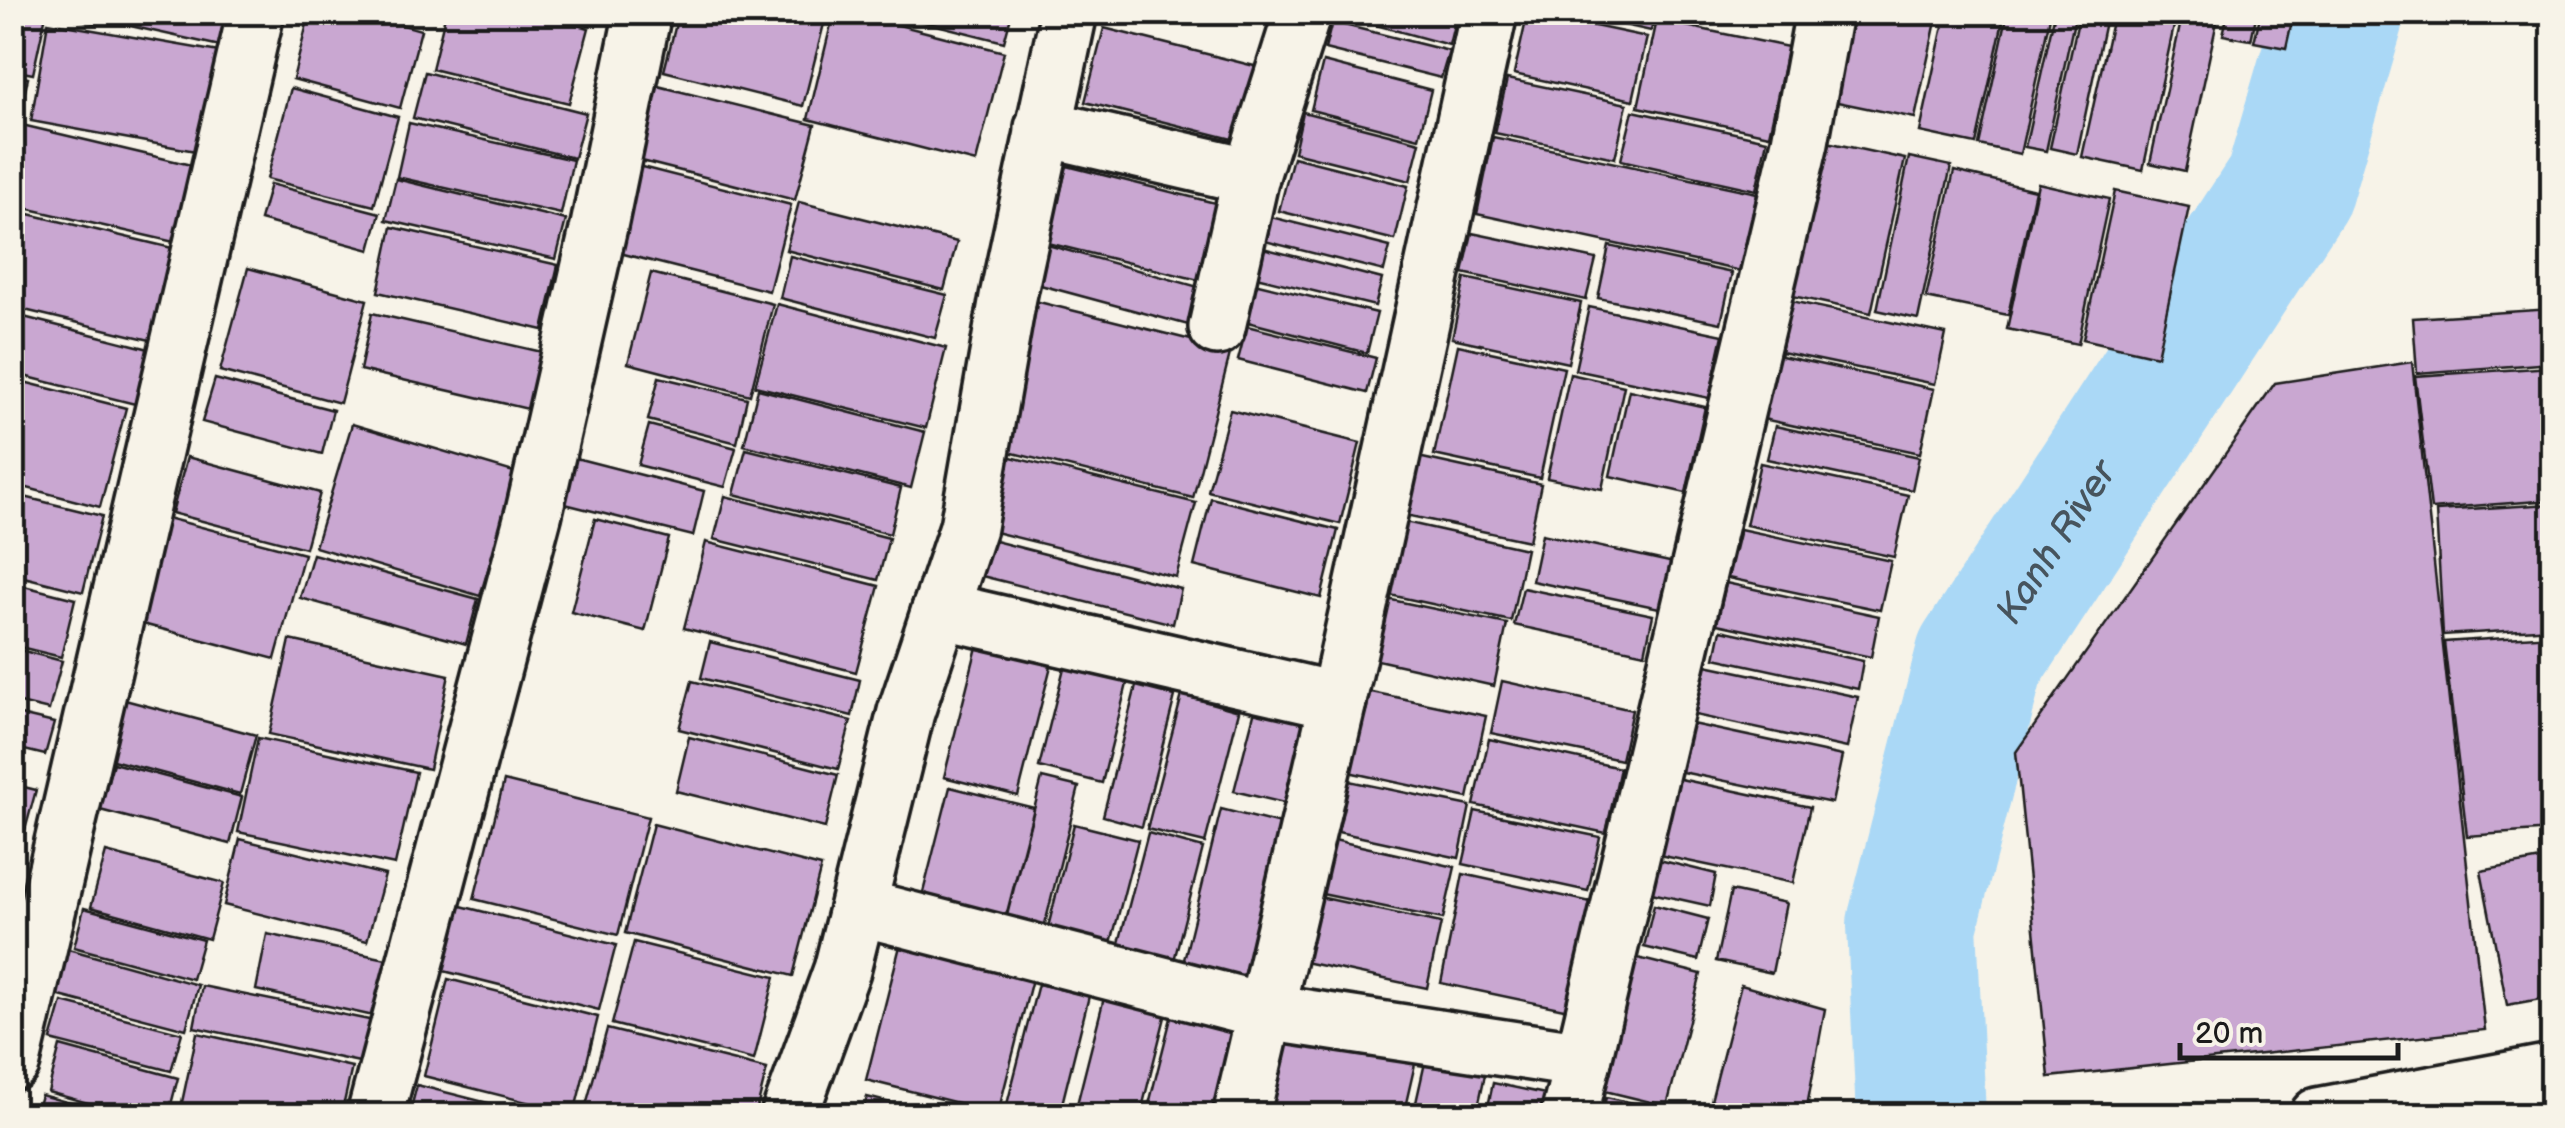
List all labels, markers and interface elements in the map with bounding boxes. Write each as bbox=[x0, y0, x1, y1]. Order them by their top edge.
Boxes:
water label: Kanh River bbox=[1986, 450, 2127, 633]
scale bar bbox=[2180, 998, 2398, 1060]
text: 20 m bbox=[2195, 1016, 2263, 1052]

